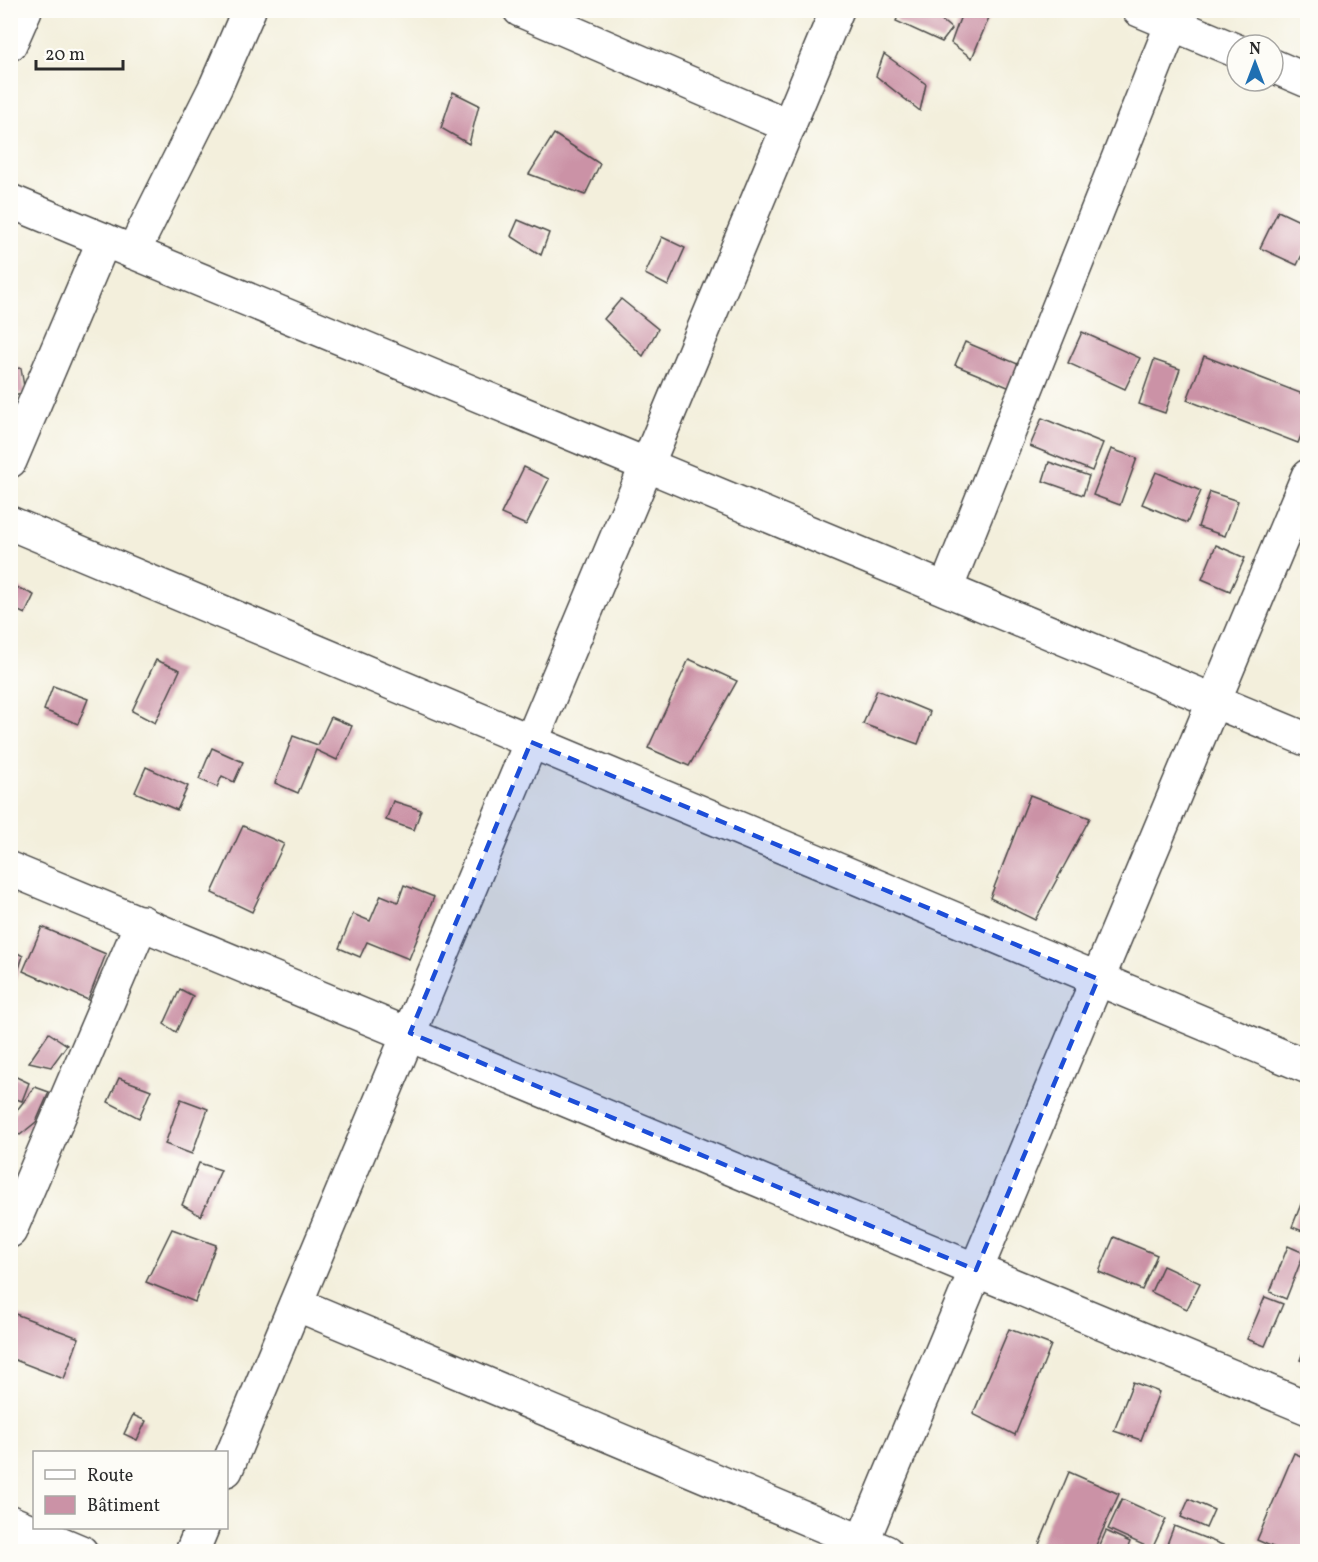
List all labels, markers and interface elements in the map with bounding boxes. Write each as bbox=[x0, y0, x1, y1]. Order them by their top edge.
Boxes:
scale bar bbox=[36, 33, 123, 71]
north arrow bbox=[1225, 33, 1285, 93]
text: N bbox=[1249, 39, 1261, 61]
text: 20 m bbox=[45, 43, 85, 68]
legend bbox=[33, 1451, 228, 1529]
text: Route bbox=[87, 1464, 133, 1489]
text: Bâtiment bbox=[87, 1494, 160, 1519]

